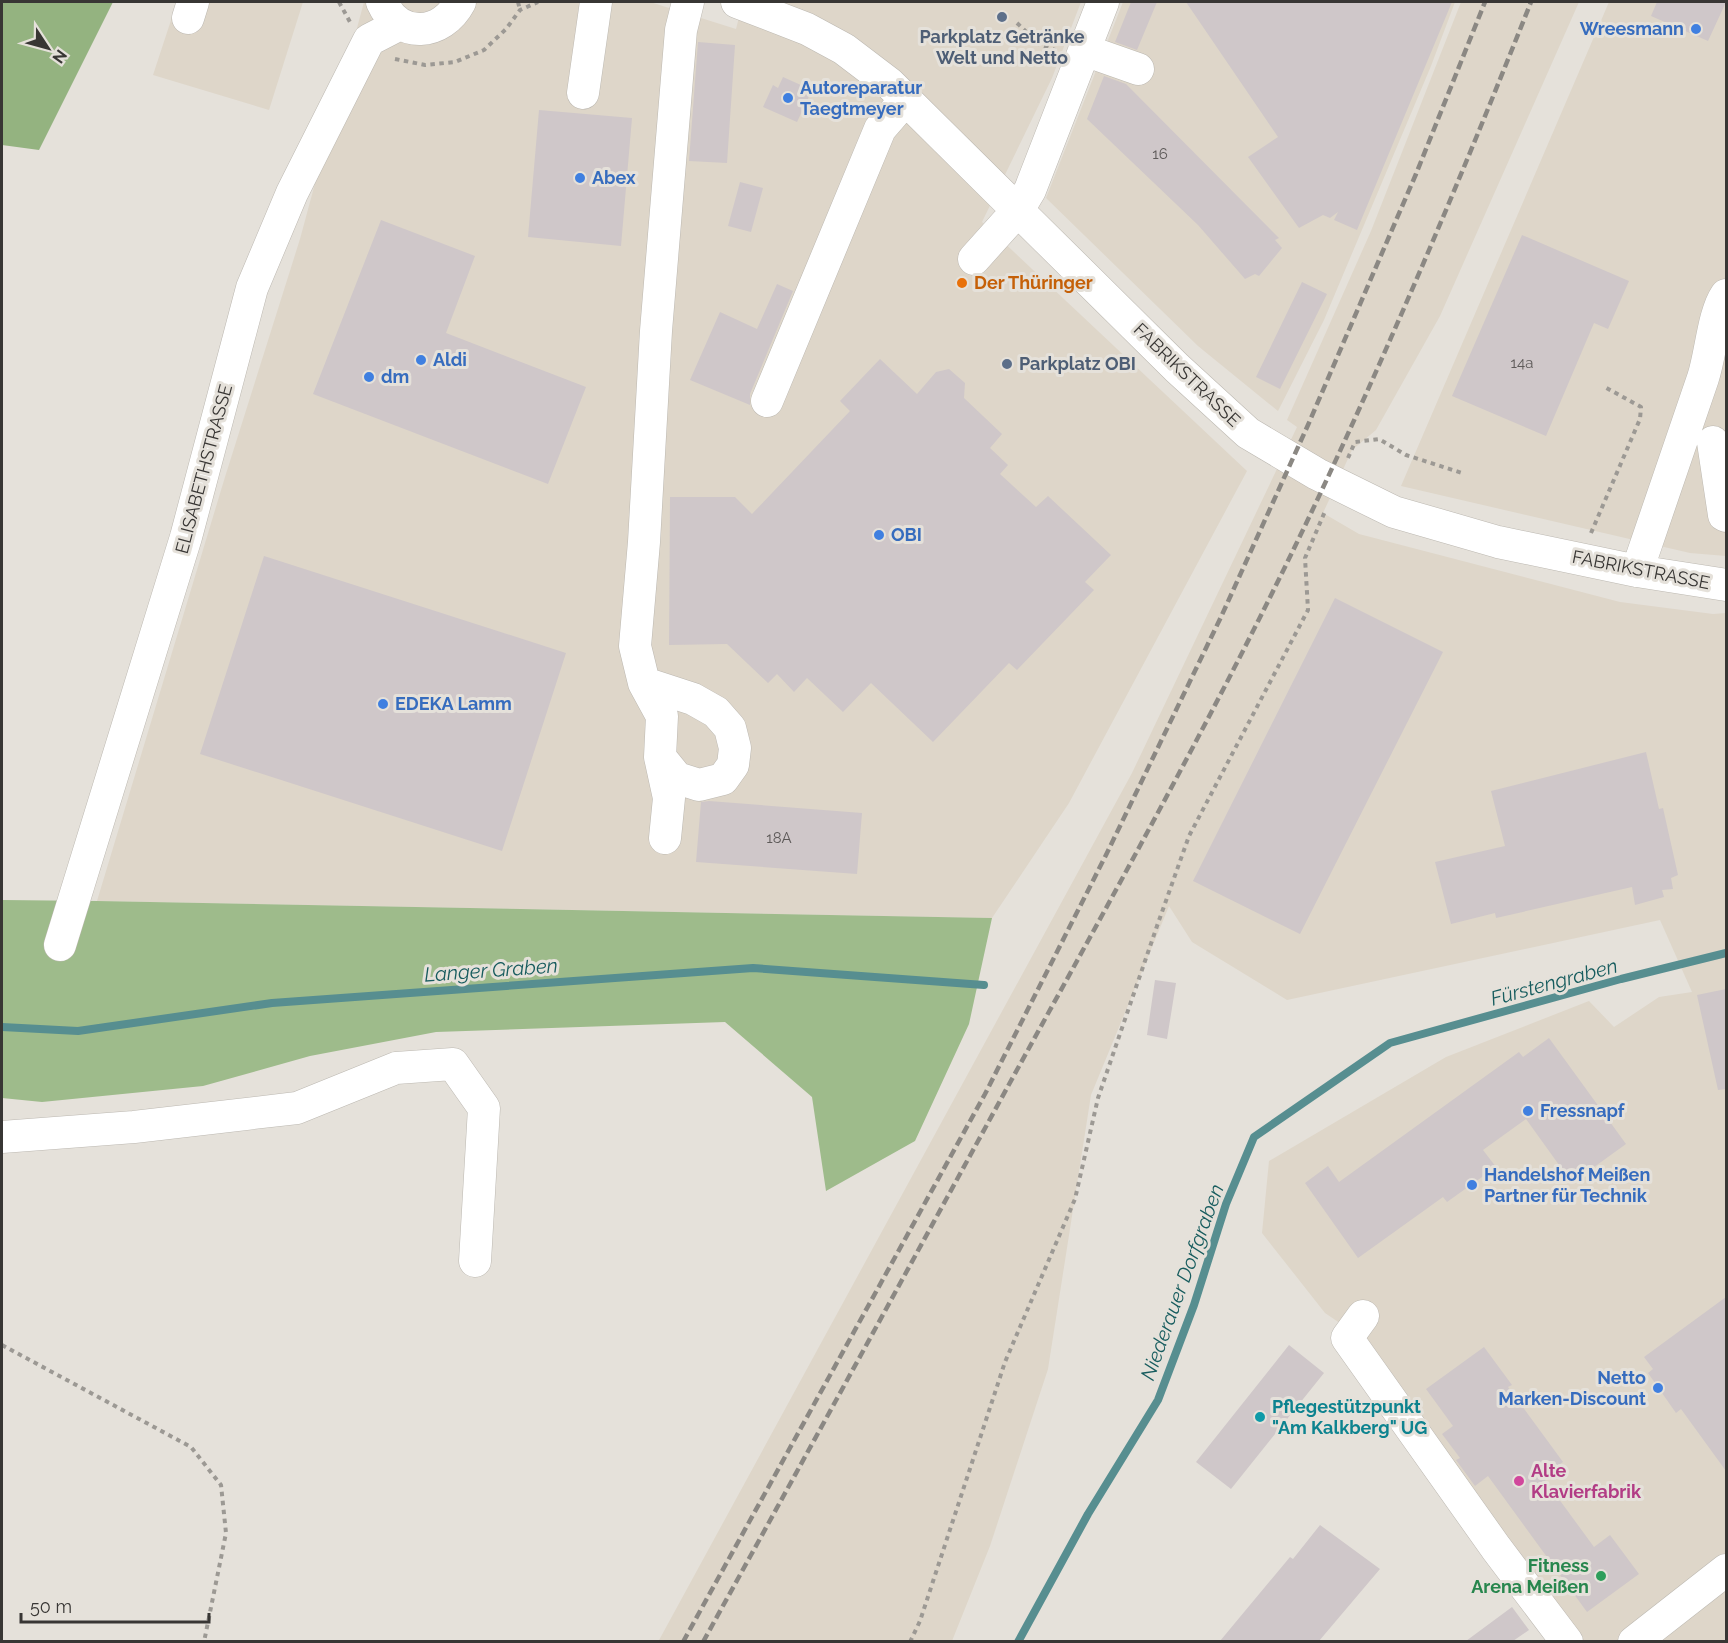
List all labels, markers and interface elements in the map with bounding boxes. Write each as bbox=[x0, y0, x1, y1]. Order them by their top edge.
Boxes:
marker: Parkplatz Getränke Welt und Netto bbox=[995, 10, 1009, 24]
north arrow bbox=[18, 18, 78, 78]
place label: Wreesmann bbox=[1580, 18, 1684, 39]
marker: Wreesmann bbox=[1689, 22, 1703, 36]
place label: Parkplatz Getränke Welt und Netto bbox=[919, 26, 1085, 68]
text: N bbox=[48, 46, 71, 67]
place label: Autoreparatur Taegtmeyer bbox=[800, 77, 922, 119]
marker: Autoreparatur Taegtmeyer bbox=[781, 91, 795, 105]
house number: 16 bbox=[1152, 145, 1168, 163]
place label: Abex bbox=[592, 167, 636, 188]
marker: Abex bbox=[573, 171, 587, 185]
place label: Der Thüringer bbox=[974, 272, 1093, 293]
marker: Der Thüringer bbox=[955, 276, 969, 290]
street label: FABRIKSTRASSE bbox=[1130, 319, 1245, 431]
place label: Aldi bbox=[433, 349, 467, 370]
marker: Aldi bbox=[414, 353, 428, 367]
place label: Parkplatz OBI bbox=[1019, 353, 1136, 374]
house number: 14a bbox=[1511, 354, 1533, 372]
marker: Parkplatz OBI bbox=[1000, 357, 1014, 371]
place label: dm bbox=[381, 366, 409, 387]
marker: dm bbox=[362, 370, 376, 384]
street label: ELISABETHSTRASSE bbox=[171, 382, 236, 556]
place label: OBI bbox=[891, 524, 922, 545]
marker: OBI bbox=[872, 528, 886, 542]
street label: FABRIKSTRASSE bbox=[1570, 546, 1712, 593]
place label: EDEKA Lamm bbox=[395, 693, 512, 714]
marker: EDEKA Lamm bbox=[376, 697, 390, 711]
house number: 18A bbox=[766, 829, 792, 847]
water label: Langer Graben bbox=[423, 953, 559, 987]
water label: Fürstengraben bbox=[1488, 954, 1620, 1010]
place label: Fressnapf bbox=[1540, 1100, 1626, 1121]
marker: Fressnapf bbox=[1521, 1104, 1535, 1118]
place label: Handelshof Meißen Partner für Technik bbox=[1484, 1164, 1650, 1206]
marker: Handelshof Meißen Partner für Technik bbox=[1465, 1178, 1479, 1192]
water label: Niederauer Dorfgraben bbox=[1135, 1181, 1229, 1383]
place label: Netto Marken-Discount bbox=[1498, 1367, 1646, 1409]
marker: Netto Marken-Discount bbox=[1651, 1381, 1665, 1395]
place label: Pflegestützpunkt "Am Kalkberg" UG bbox=[1272, 1396, 1427, 1438]
marker: Pflegestützpunkt "Am Kalkberg" UG bbox=[1253, 1410, 1267, 1424]
place label: Alte Klavierfabrik bbox=[1531, 1460, 1642, 1502]
marker: Alte Klavierfabrik bbox=[1512, 1474, 1526, 1488]
place label: Fitness Arena Meißen bbox=[1471, 1555, 1589, 1597]
marker: Fitness Arena Meißen bbox=[1594, 1569, 1608, 1583]
scale bar bbox=[21, 1586, 208, 1624]
text: 50 m bbox=[30, 1596, 72, 1617]

